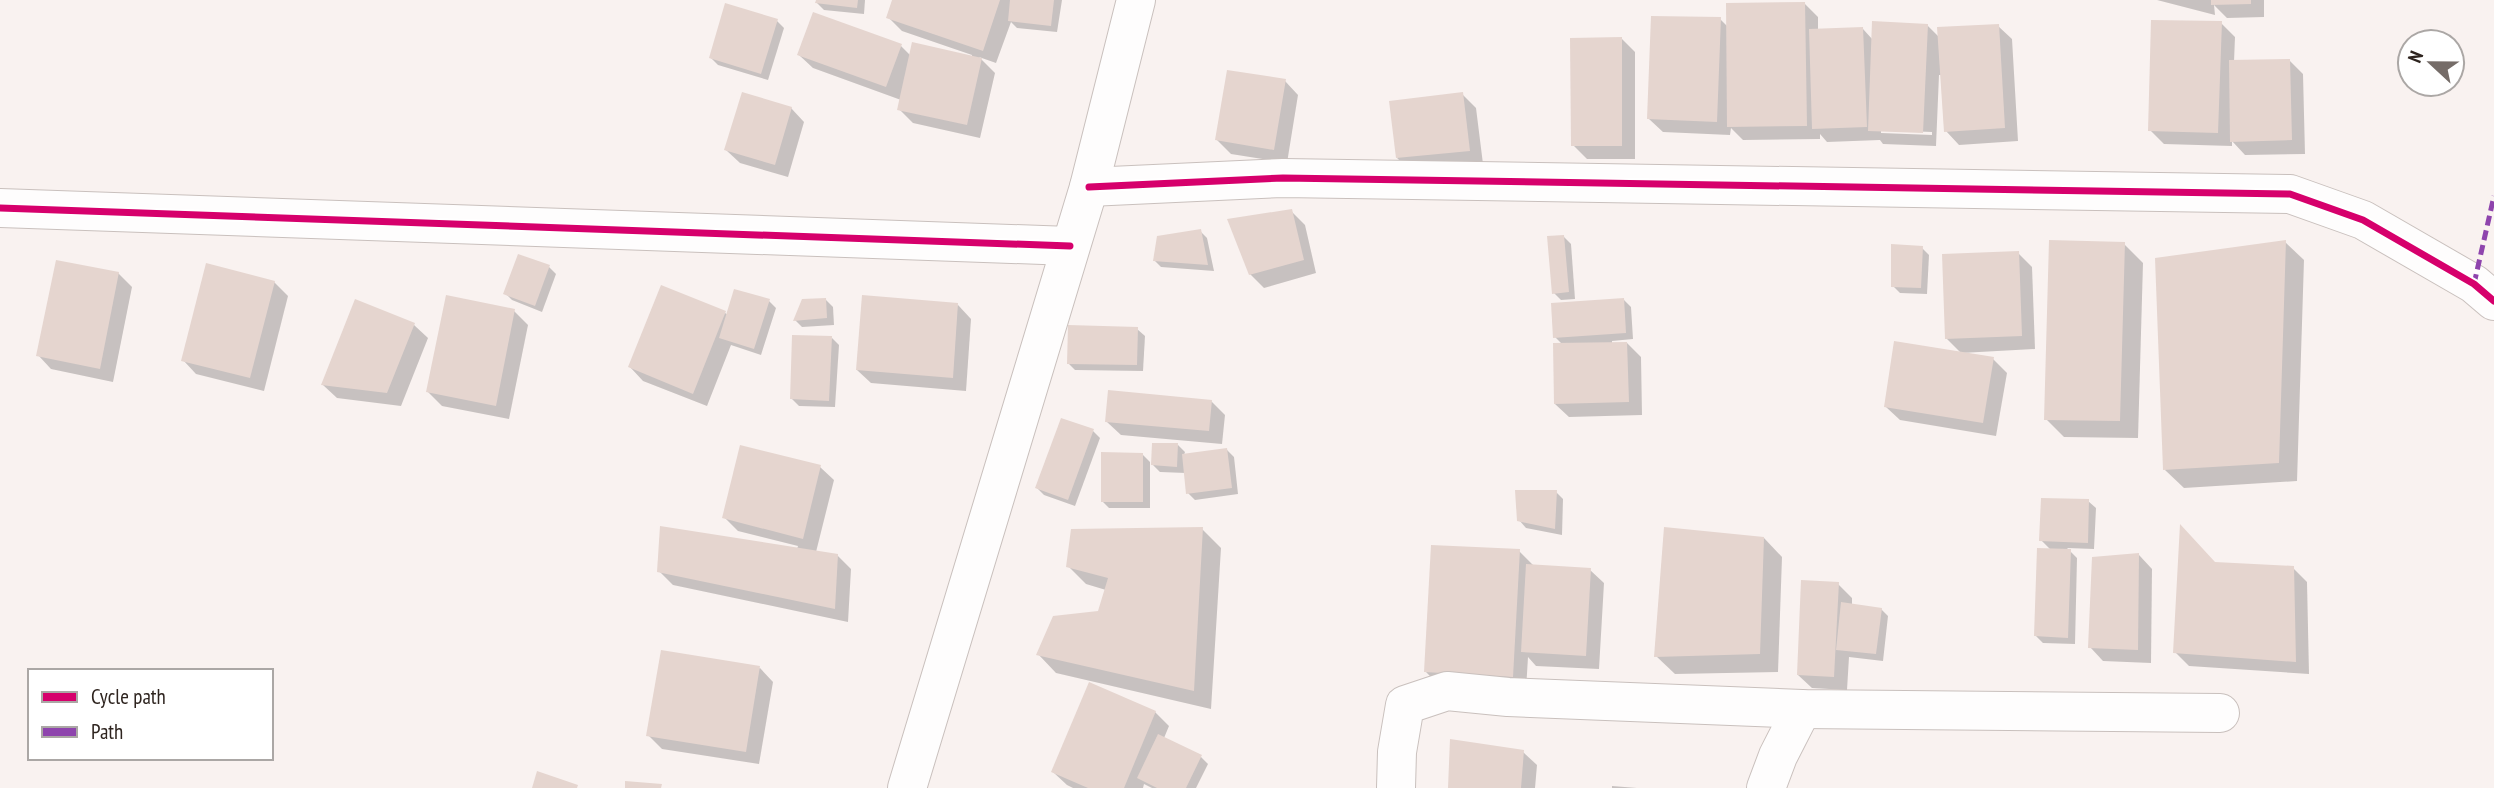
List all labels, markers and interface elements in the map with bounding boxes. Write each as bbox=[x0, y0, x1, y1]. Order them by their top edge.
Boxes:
north arrow bbox=[2396, 28, 2466, 98]
text: N bbox=[2402, 47, 2428, 66]
legend bbox=[28, 669, 273, 760]
text: Cycle path bbox=[91, 683, 166, 710]
text: Path bbox=[91, 718, 123, 745]

